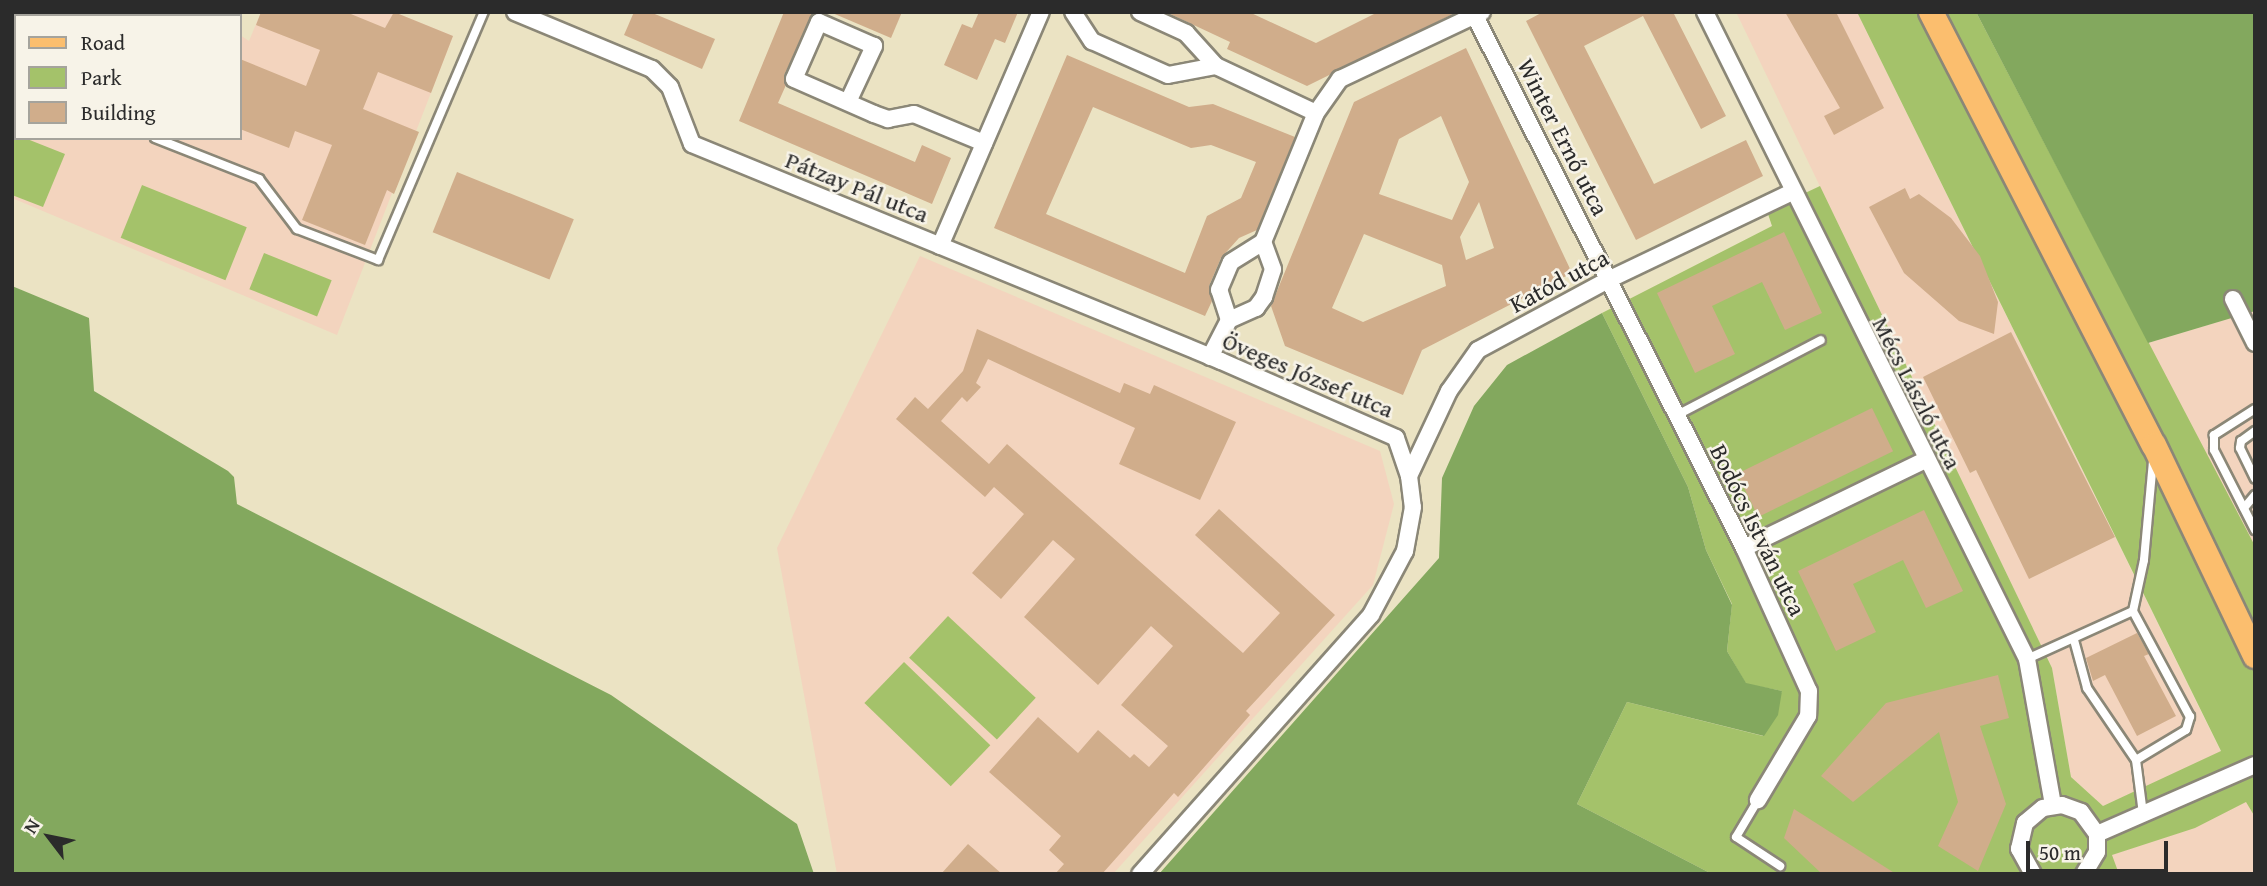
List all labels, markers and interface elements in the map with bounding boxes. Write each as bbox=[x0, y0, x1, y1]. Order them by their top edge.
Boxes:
legend bbox=[14, 14, 242, 140]
text: Road bbox=[81, 27, 125, 58]
street label: Winter Ernő utca bbox=[1511, 54, 1615, 220]
text: Park bbox=[81, 62, 122, 93]
text: Building bbox=[81, 97, 155, 128]
street label: Pátzay Pál utca bbox=[781, 145, 933, 229]
street label: Katód utca bbox=[1505, 243, 1613, 319]
street label: Mécs László utca bbox=[1866, 312, 1968, 474]
street label: Öveges József utca bbox=[1218, 326, 1398, 424]
street label: Bodócs István utca bbox=[1704, 440, 1812, 620]
north arrow bbox=[14, 802, 84, 872]
text: N bbox=[16, 813, 46, 839]
scale bar bbox=[2029, 826, 2171, 870]
text: 50 m bbox=[2039, 837, 2081, 868]

